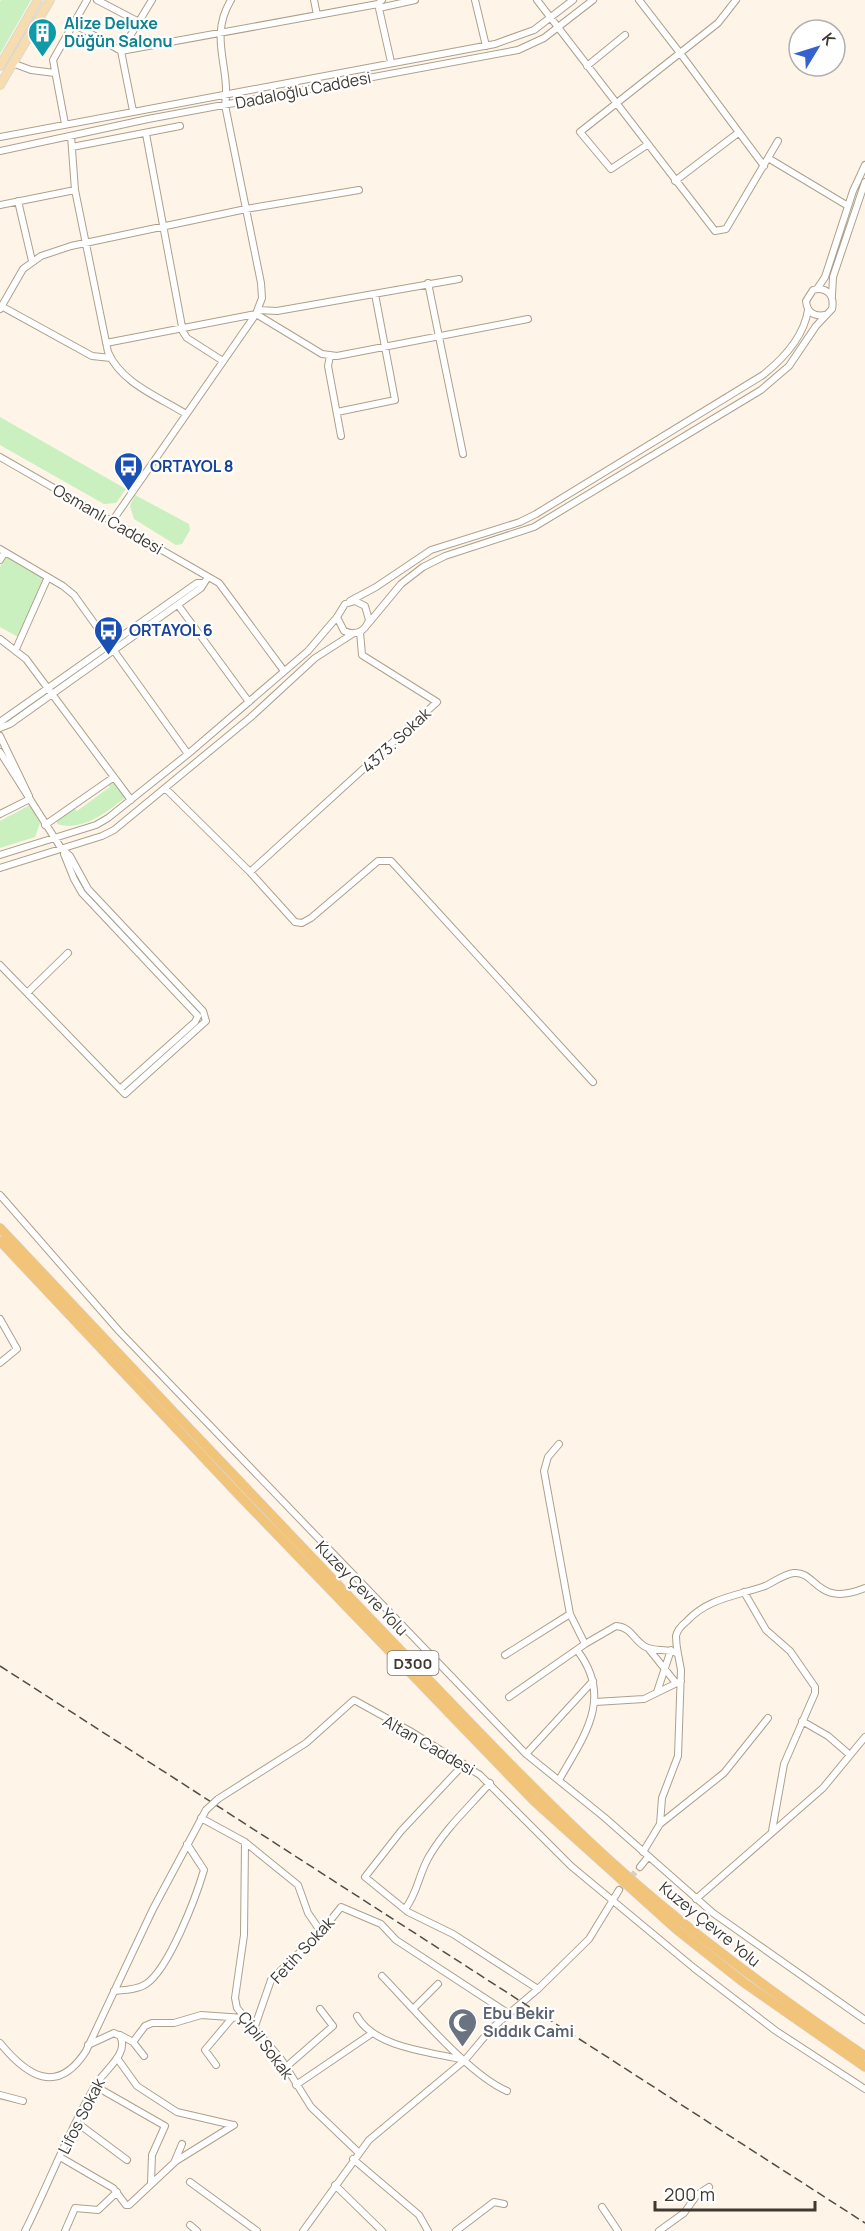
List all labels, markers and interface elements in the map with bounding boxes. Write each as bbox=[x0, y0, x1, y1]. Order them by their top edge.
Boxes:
place label: Alize Deluxe Düğün Salonu bbox=[64, 12, 172, 52]
building icon: Alize Deluxe Düğün Salonu bbox=[27, 16, 59, 58]
north arrow bbox=[787, 18, 847, 78]
text: K bbox=[817, 28, 841, 50]
street label: Dadaloğlu Caddesi bbox=[233, 66, 373, 114]
bus stop icon: ORTAYOL 8 bbox=[113, 450, 145, 492]
place label: ORTAYOL 8 bbox=[150, 455, 234, 477]
street label: Osmanlı Caddesi bbox=[49, 479, 167, 559]
bus stop icon: ORTAYOL 6 bbox=[92, 614, 124, 656]
place label: ORTAYOL 6 bbox=[129, 619, 213, 641]
street label: 4373. Sokak bbox=[357, 702, 436, 778]
street label: Kuzey Çevre Yolu bbox=[311, 1536, 413, 1640]
road number: D300 bbox=[388, 1651, 438, 1675]
street label: Altan Caddesi bbox=[379, 1710, 479, 1780]
street label: Kuzey Çevre Yolu bbox=[655, 1876, 765, 1972]
street label: Fetih Sokak bbox=[265, 1911, 339, 1988]
place label: Ebu Bekir Sıddık Cami bbox=[483, 2002, 574, 2042]
mosque icon: Ebu Bekir Sıddık Cami bbox=[446, 2006, 478, 2048]
street label: Çipil Sokak bbox=[233, 2007, 299, 2084]
street label: Lifos Sokak bbox=[53, 2073, 110, 2158]
scale bar bbox=[655, 2174, 816, 2212]
text: 200 m bbox=[664, 2182, 715, 2206]

